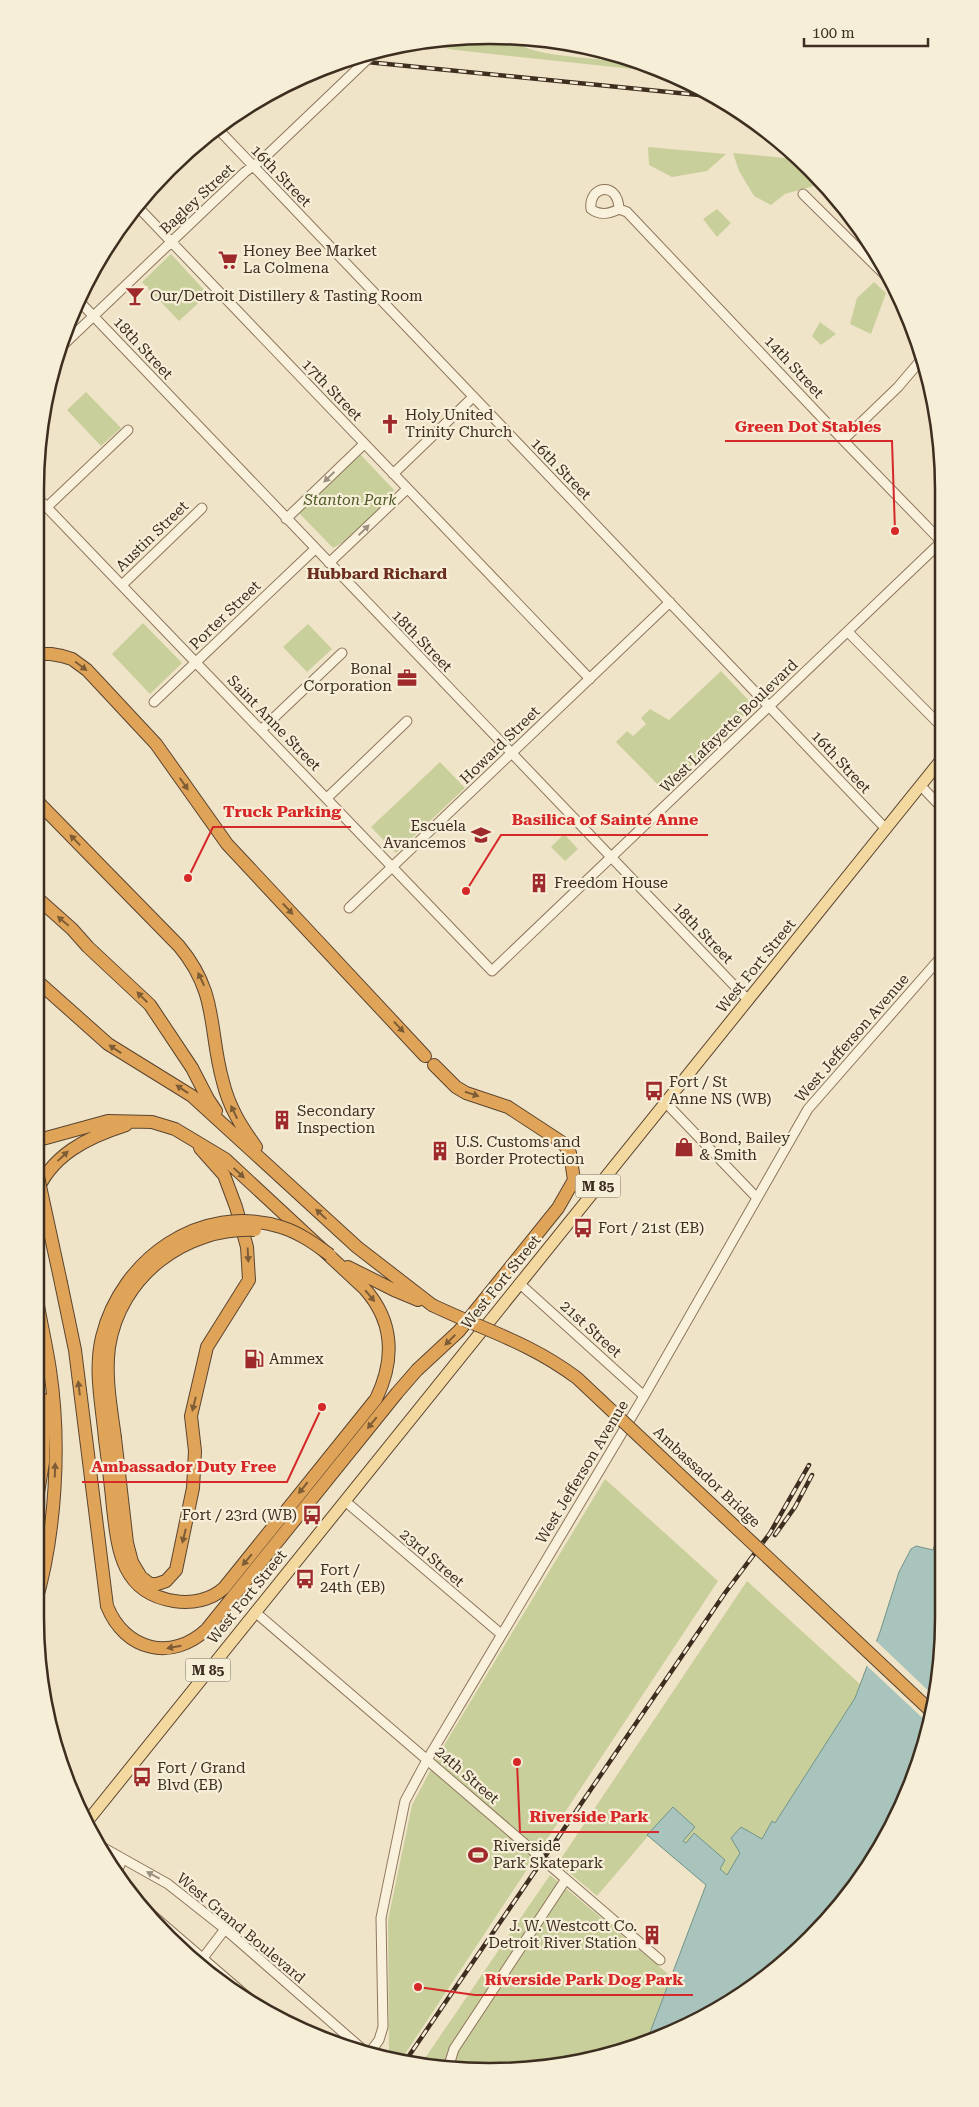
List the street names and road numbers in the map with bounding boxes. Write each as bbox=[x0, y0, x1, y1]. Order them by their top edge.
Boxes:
street label: 16th Street bbox=[247, 141, 315, 211]
street label: Bagley Street bbox=[156, 160, 238, 238]
street label: 18th Street bbox=[110, 313, 177, 383]
street label: 14th Street bbox=[761, 332, 828, 402]
street label: 17th Street bbox=[298, 355, 366, 425]
street label: 16th Street bbox=[527, 434, 595, 504]
street label: Austin Street bbox=[112, 497, 192, 575]
street label: Porter Street bbox=[186, 576, 264, 653]
street label: 18th Street bbox=[388, 606, 456, 676]
street label: West Lafayette Boulevard bbox=[657, 655, 802, 796]
street label: Saint Anne Street bbox=[224, 671, 325, 775]
street label: Howard Street bbox=[456, 702, 544, 788]
street label: 16th Street bbox=[808, 727, 875, 797]
street label: 18th Street bbox=[669, 898, 737, 968]
street label: West Fort Street bbox=[713, 915, 800, 1017]
street label: West Jefferson Avenue bbox=[791, 970, 913, 1106]
road number: M 85 bbox=[576, 1174, 620, 1198]
street label: West Fort Street bbox=[458, 1231, 545, 1333]
street label: 21st Street bbox=[557, 1297, 626, 1361]
street label: West Jefferson Avenue bbox=[532, 1397, 632, 1547]
street label: Ambassador Bridge bbox=[650, 1423, 764, 1531]
street label: 23rd Street bbox=[396, 1525, 468, 1591]
street label: West Fort Street bbox=[204, 1546, 291, 1648]
road number: M 85 bbox=[186, 1658, 230, 1682]
street label: 24th Street bbox=[431, 1742, 503, 1808]
street label: West Grand Boulevard bbox=[173, 1869, 309, 1987]

